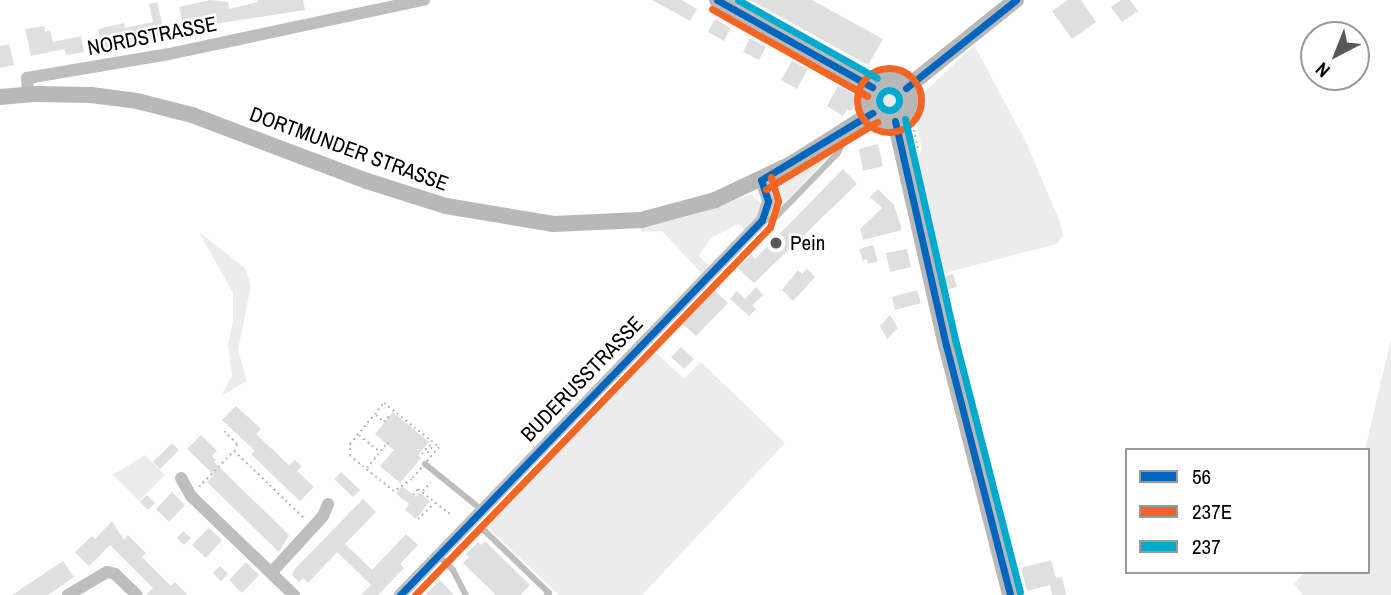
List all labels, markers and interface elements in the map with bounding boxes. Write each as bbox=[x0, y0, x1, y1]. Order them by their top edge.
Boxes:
street label: NORDSTRASSE bbox=[85, 11, 219, 61]
north arrow bbox=[1300, 21, 1370, 91]
text: N bbox=[1309, 57, 1335, 84]
street label: DORTMUNDER STRASSE bbox=[246, 101, 452, 197]
place label: Pein bbox=[790, 230, 825, 256]
marker: Pein bbox=[768, 235, 784, 251]
street label: BUDERUSSTRASSE bbox=[516, 311, 648, 447]
legend bbox=[1125, 448, 1370, 574]
text: 56 bbox=[1192, 462, 1211, 491]
text: 237E bbox=[1192, 497, 1232, 526]
text: 237 bbox=[1192, 532, 1221, 561]

